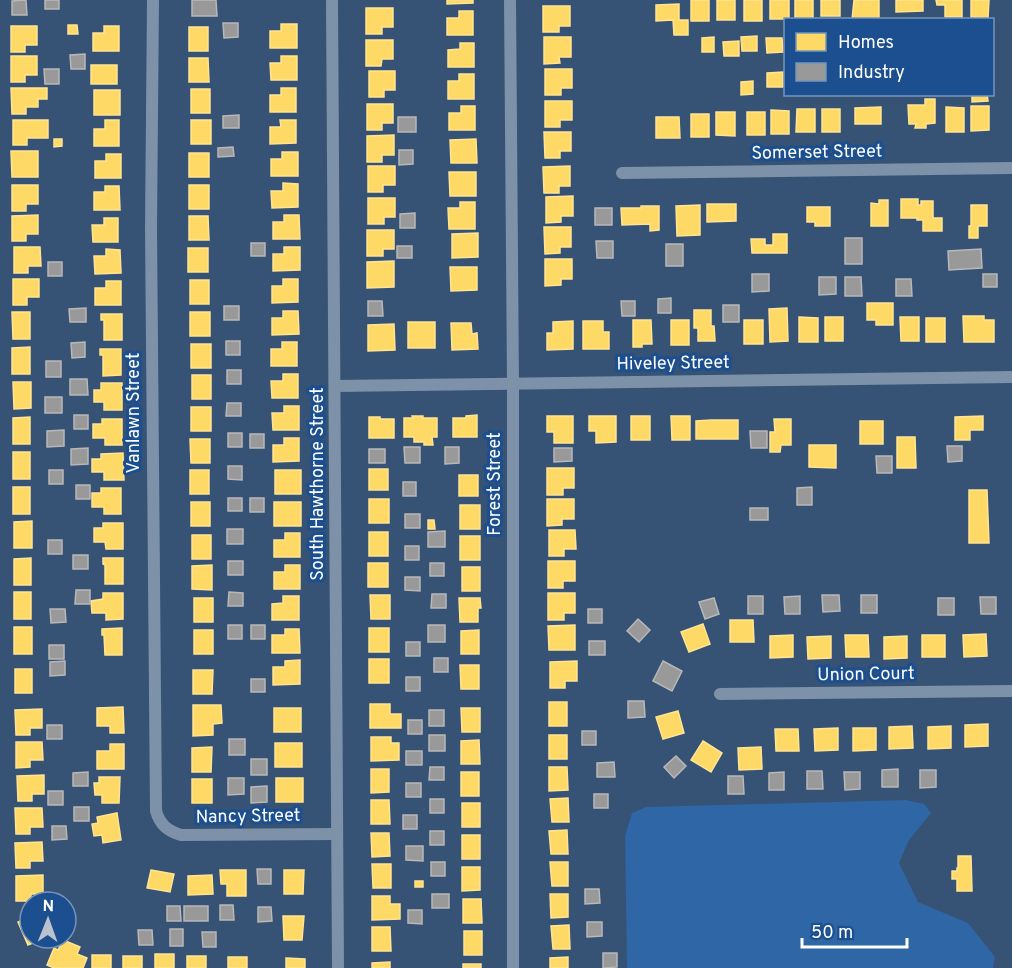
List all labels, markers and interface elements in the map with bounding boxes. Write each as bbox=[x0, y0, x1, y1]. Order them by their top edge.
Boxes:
legend bbox=[784, 18, 994, 96]
text: Homes bbox=[838, 32, 894, 55]
text: Industry bbox=[838, 62, 905, 85]
street label: Somerset Street bbox=[751, 140, 883, 166]
street label: Vanlawn Street bbox=[123, 352, 146, 474]
street label: Hiveley Street bbox=[616, 352, 730, 376]
street label: South Hawthorne Street bbox=[307, 387, 330, 581]
street label: Forest Street bbox=[484, 432, 507, 536]
street label: Union Court bbox=[817, 663, 915, 687]
street label: Nancy Street bbox=[195, 805, 301, 829]
north arrow bbox=[18, 890, 78, 950]
text: N bbox=[42, 897, 54, 917]
scale bar bbox=[802, 911, 907, 949]
text: 50 m bbox=[811, 922, 853, 945]

